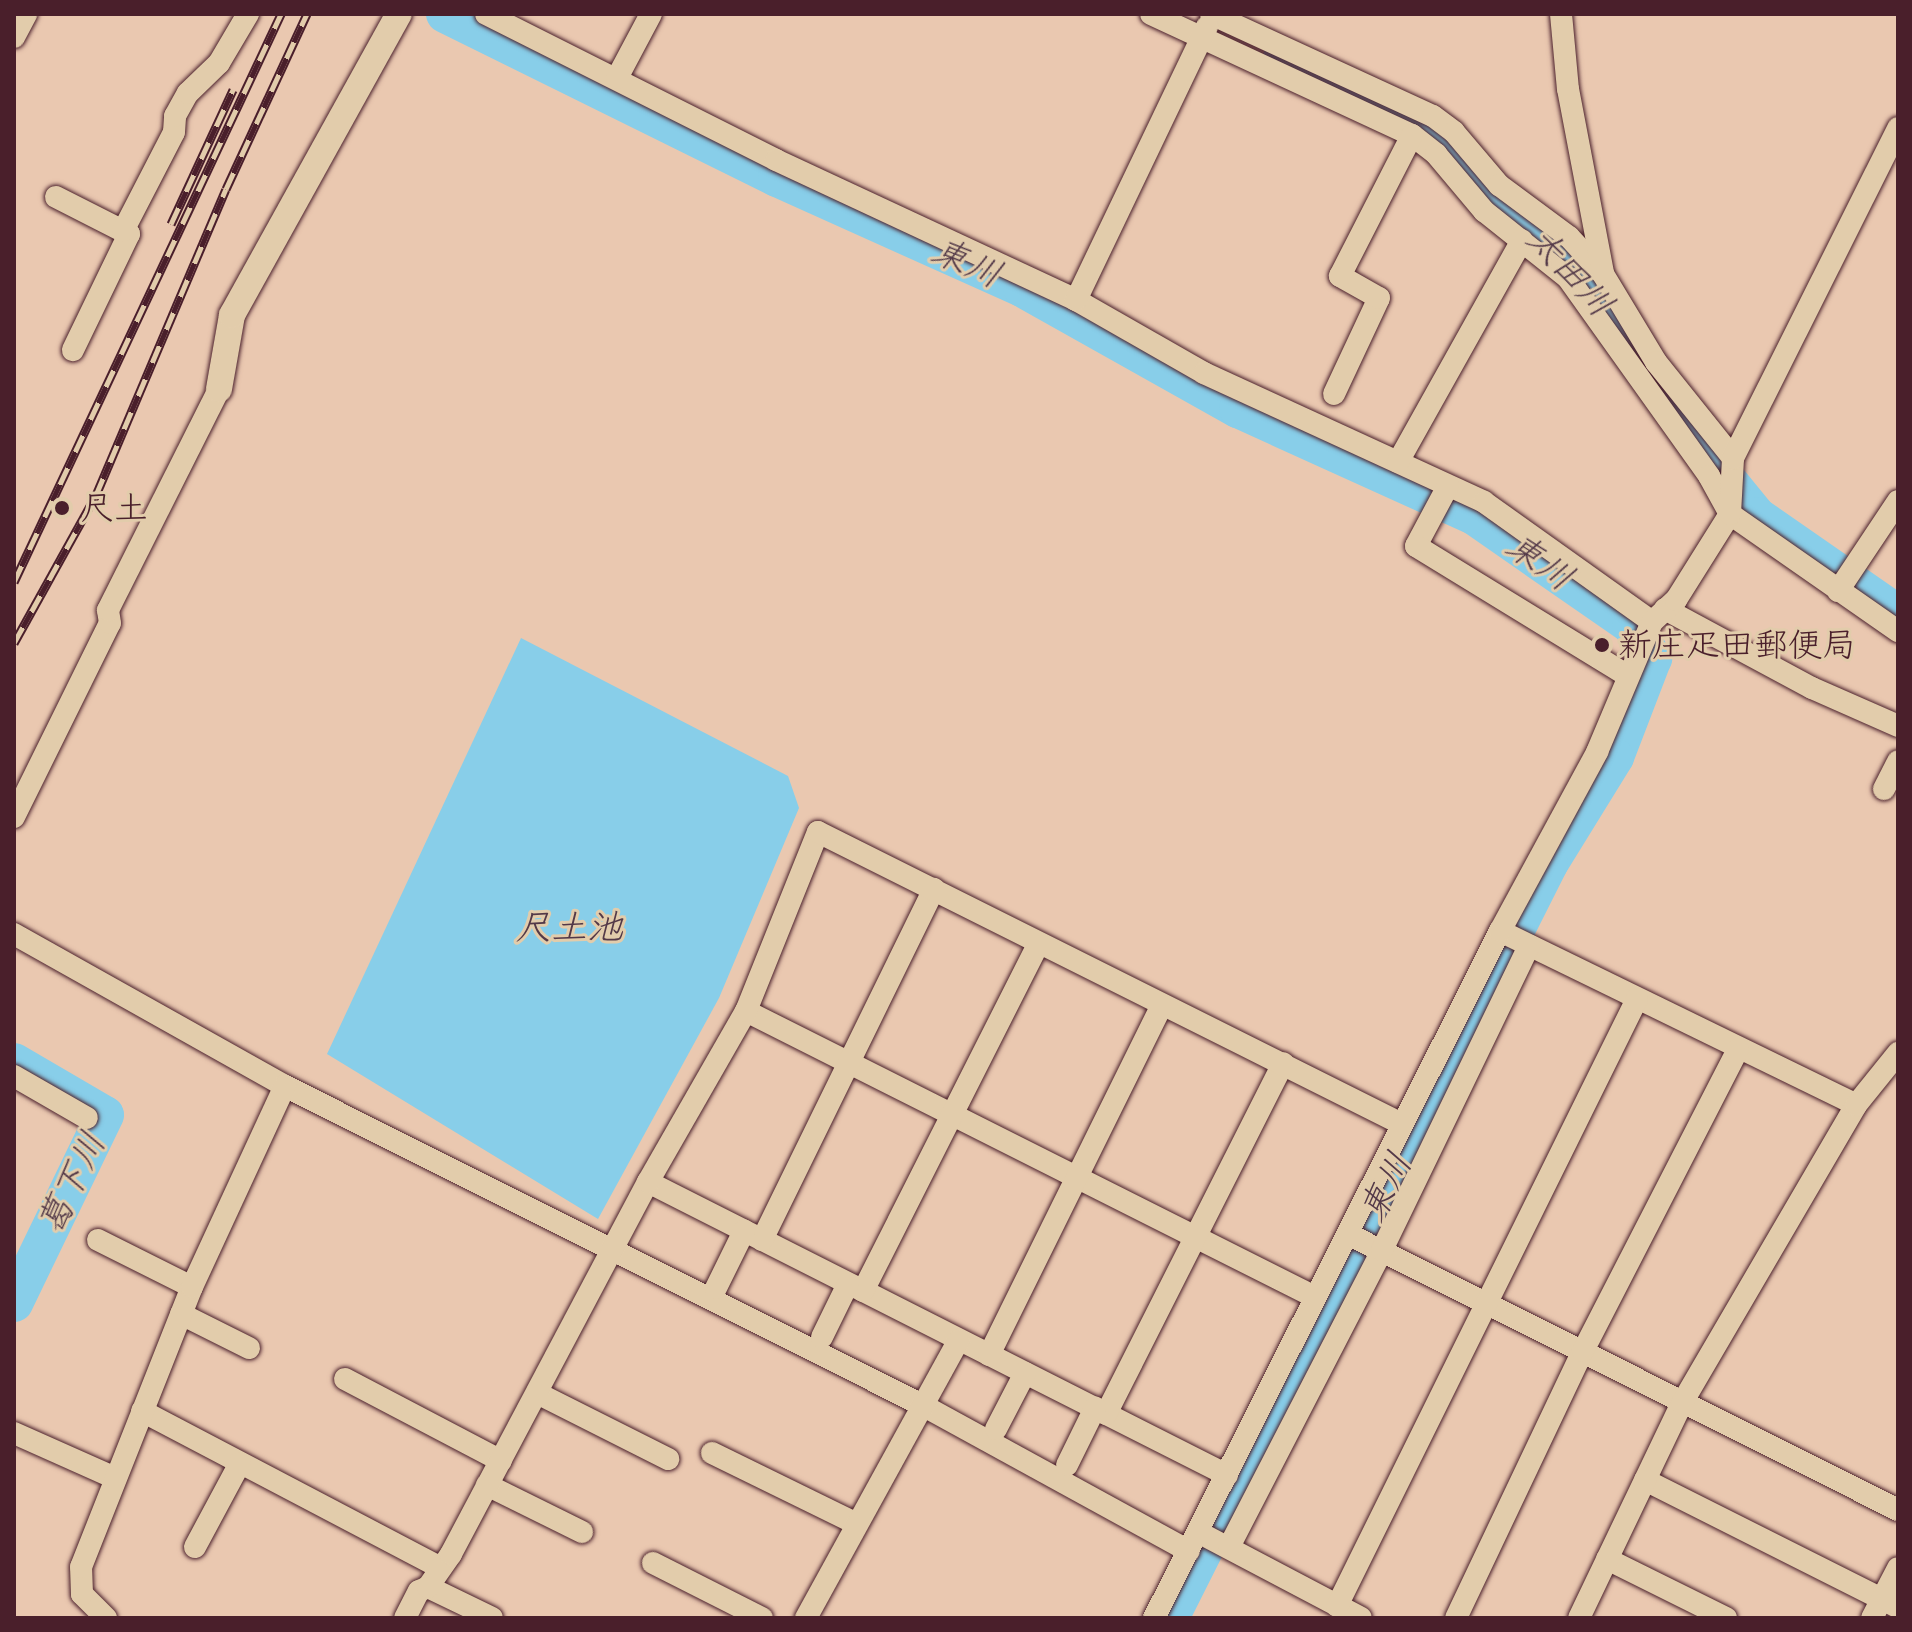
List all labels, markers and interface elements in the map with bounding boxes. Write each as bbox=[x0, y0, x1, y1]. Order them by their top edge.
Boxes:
water label: 太田川 bbox=[1517, 218, 1623, 326]
water label: 東川 bbox=[925, 229, 1009, 297]
place label: 尺土 bbox=[80, 488, 148, 528]
marker: 尺土 bbox=[51, 497, 73, 519]
water label: 東川 bbox=[1498, 524, 1582, 600]
place label: 新庄疋田郵便局 bbox=[1618, 625, 1856, 665]
marker: 新庄疋田郵便局 bbox=[1593, 636, 1611, 654]
water label: 尺土池 bbox=[515, 906, 623, 950]
water label: 葛下川 bbox=[29, 1125, 115, 1241]
water label: 東川 bbox=[1350, 1145, 1422, 1229]

